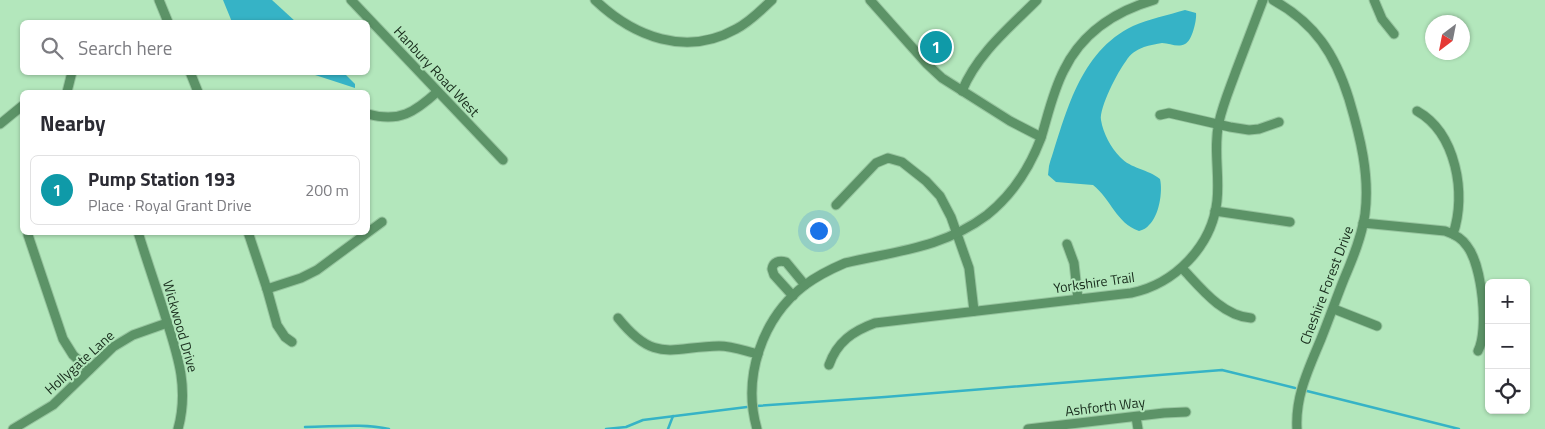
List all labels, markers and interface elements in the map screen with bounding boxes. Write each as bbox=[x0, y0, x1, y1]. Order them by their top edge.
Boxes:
north arrow bbox=[1425, 15, 1470, 60]
search box bbox=[20, 20, 370, 75]
street label: Hanbury Road West bbox=[389, 21, 485, 121]
pin: 1 bbox=[920, 28, 952, 66]
text: Search here bbox=[78, 33, 172, 62]
icon: search bbox=[38, 34, 66, 62]
text: Nearby bbox=[40, 107, 105, 139]
text: Pump Station 193 bbox=[88, 164, 236, 193]
text: 1 bbox=[53, 178, 61, 202]
text: 200 m bbox=[305, 178, 349, 202]
text: Place · Royal Grant Drive bbox=[88, 193, 252, 217]
your location bbox=[806, 218, 832, 244]
street label: Cheshire Forest Drive bbox=[1294, 223, 1358, 347]
street label: Yorkshire Trail bbox=[1052, 266, 1136, 298]
street label: Wickwood Drive bbox=[158, 278, 204, 374]
map controls bbox=[1485, 279, 1530, 414]
button: + bbox=[1485, 279, 1530, 324]
button: − bbox=[1485, 324, 1530, 369]
street label: Hollygate Lane bbox=[39, 325, 119, 399]
button: locate bbox=[1485, 369, 1530, 414]
street label: Ashforth Way bbox=[1064, 391, 1146, 421]

